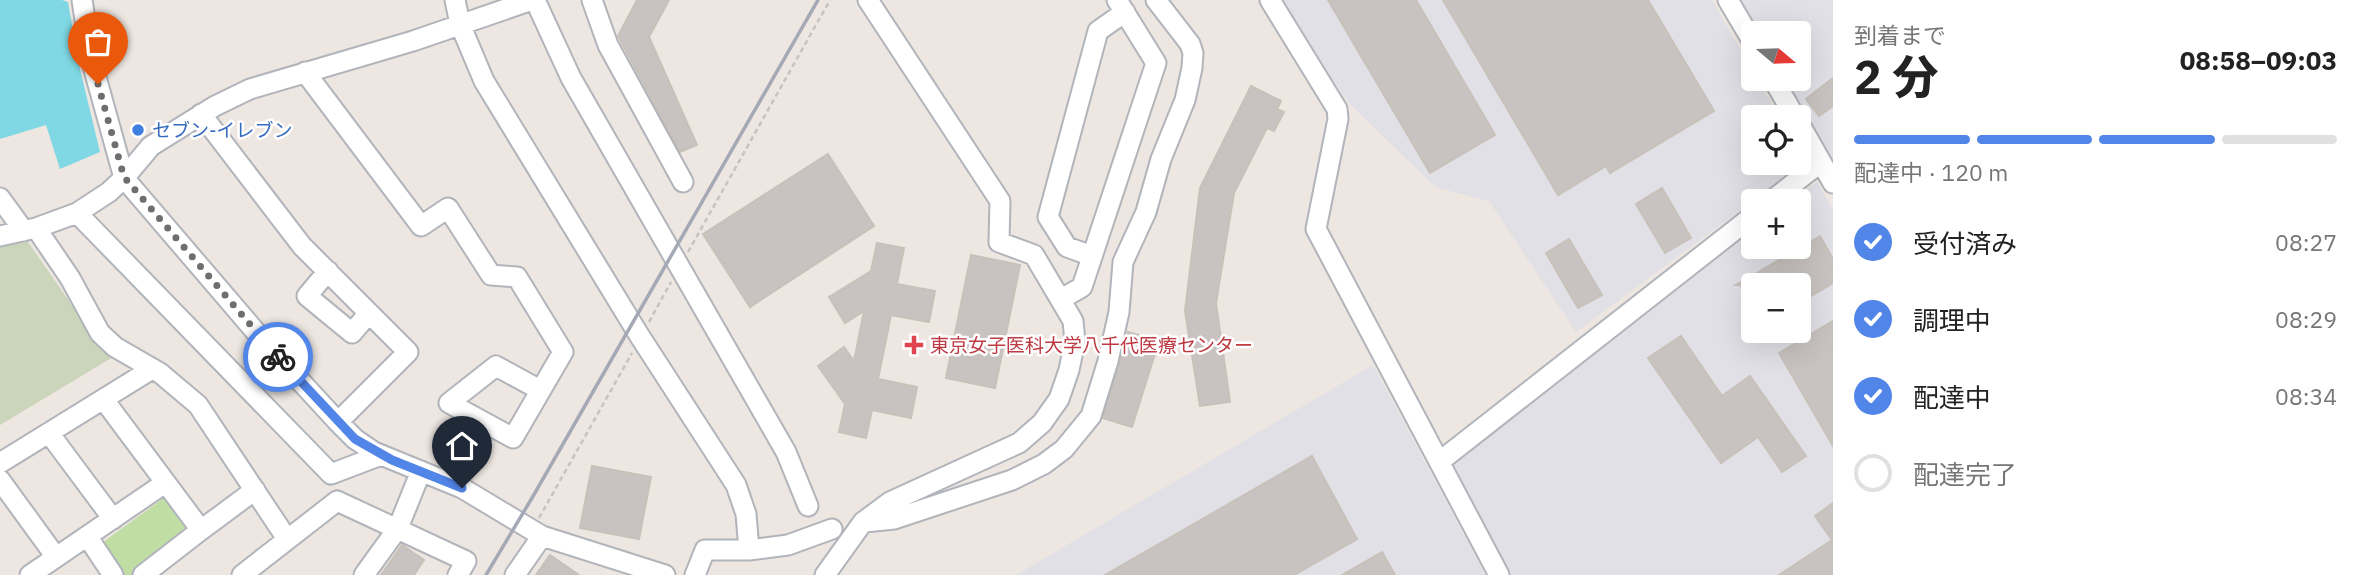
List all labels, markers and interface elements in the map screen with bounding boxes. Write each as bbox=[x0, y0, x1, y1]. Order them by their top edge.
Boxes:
pin bbox=[68, 12.0, 128, 84]
text: 到着まで bbox=[1854, 20, 1946, 50]
north arrow bbox=[1741, 21, 1811, 91]
map controls bbox=[1741, 21, 1811, 343]
icon: bag bbox=[79, 23, 117, 61]
text: 08:58–09:03 bbox=[2180, 43, 2337, 77]
text: 2 分 bbox=[1854, 47, 1938, 107]
button: locate bbox=[1741, 105, 1811, 175]
place label: セブン-イレブン bbox=[152, 118, 293, 142]
marker: セブン-イレブン bbox=[130, 122, 146, 138]
text: 配達中 · 120 m bbox=[1854, 157, 2008, 187]
button: + bbox=[1741, 189, 1811, 259]
icon: check bbox=[1854, 223, 1892, 261]
text: 受付済み bbox=[1913, 226, 2017, 260]
text: 08:27 bbox=[2275, 227, 2337, 257]
button: − bbox=[1741, 273, 1811, 343]
icon: check bbox=[1854, 300, 1892, 338]
text: 調理中 bbox=[1913, 303, 1991, 337]
text: 08:29 bbox=[2275, 304, 2337, 334]
courier bbox=[243, 322, 313, 392]
place label: 東京女子医科大学八千代医療センター bbox=[930, 333, 1253, 357]
marker: 東京女子医科大学八千代医療センター bbox=[904, 335, 924, 355]
icon: bike bbox=[259, 338, 297, 376]
icon: check bbox=[1854, 377, 1892, 415]
text: 配達中 bbox=[1913, 380, 1991, 414]
text: 08:34 bbox=[2275, 381, 2337, 411]
pin bbox=[432, 416, 492, 488]
icon: home bbox=[443, 427, 481, 465]
text: 配達完了 bbox=[1913, 457, 2017, 491]

